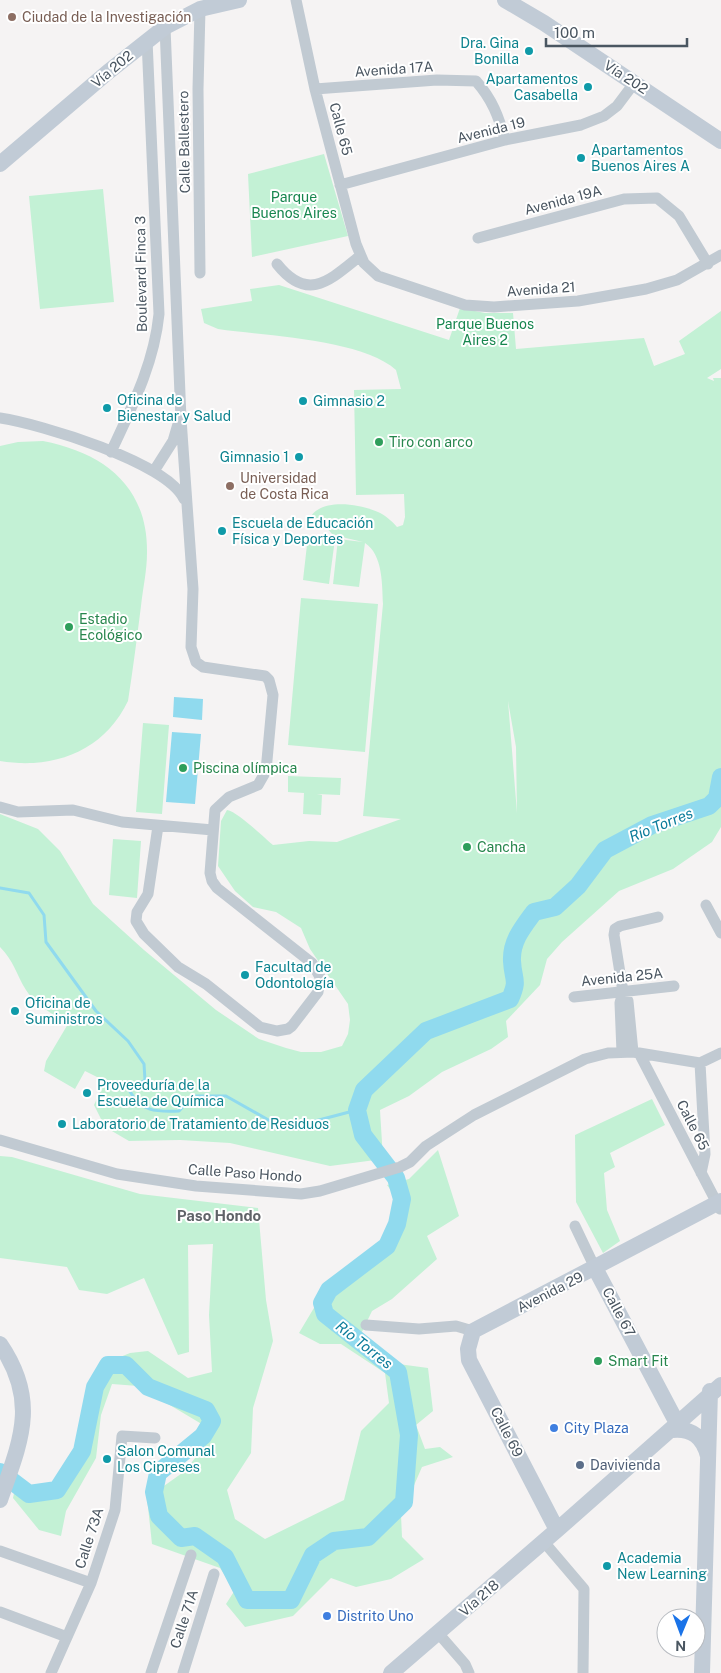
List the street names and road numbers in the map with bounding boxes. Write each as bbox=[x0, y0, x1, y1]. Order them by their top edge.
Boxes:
street label: Vía 202 bbox=[88, 47, 136, 91]
street label: Vía 202 bbox=[601, 57, 651, 97]
street label: Avenida 17A bbox=[354, 58, 434, 80]
street label: Calle Ballestero bbox=[175, 90, 193, 194]
street label: Calle 65 bbox=[326, 101, 356, 157]
street label: Avenida 19 bbox=[455, 114, 527, 146]
street label: Avenida 19A bbox=[523, 182, 603, 218]
street label: Boulevard Finca 3 bbox=[132, 215, 150, 332]
street label: Avenida 21 bbox=[506, 279, 576, 299]
street label: Avenida 25A bbox=[580, 965, 664, 989]
street label: Calle 65 bbox=[674, 1097, 712, 1153]
street label: Calle Paso Hondo bbox=[188, 1161, 303, 1185]
street label: Avenida 29 bbox=[514, 1268, 586, 1315]
street label: Calle 67 bbox=[599, 1285, 639, 1339]
street label: Calle 69 bbox=[488, 1404, 526, 1460]
street label: Calle 73A bbox=[72, 1505, 106, 1571]
street label: Vía 218 bbox=[456, 1577, 502, 1619]
street label: Calle 71A bbox=[167, 1588, 201, 1650]

